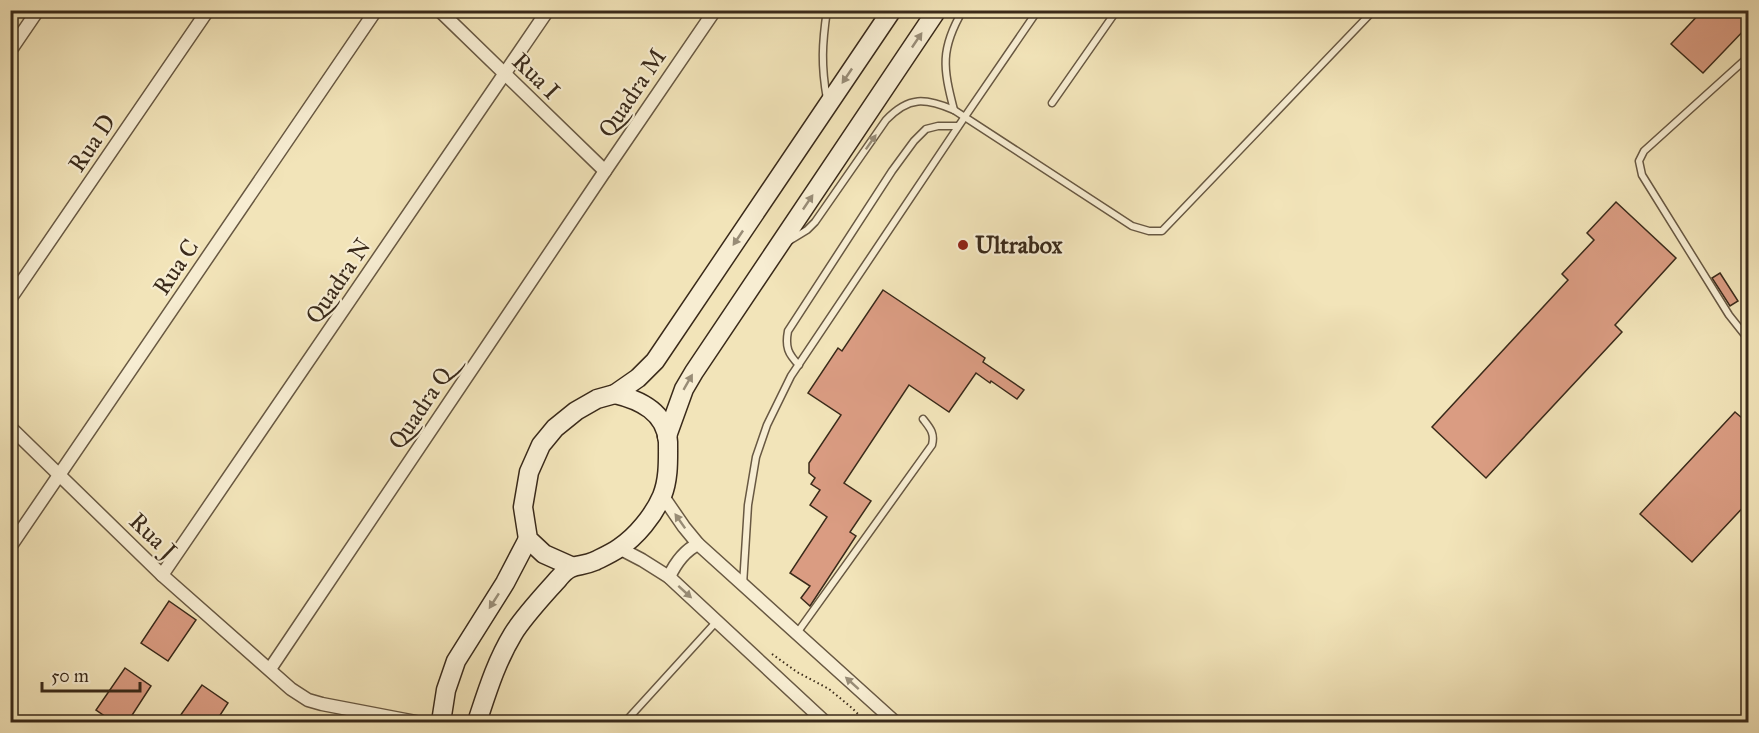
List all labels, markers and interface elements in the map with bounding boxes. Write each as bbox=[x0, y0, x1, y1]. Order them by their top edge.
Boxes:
one-way arrow bbox=[911, 32, 922, 48]
street label: Quadra M bbox=[591, 43, 673, 143]
street label: Rua I bbox=[506, 46, 566, 106]
one-way arrow bbox=[841, 68, 853, 84]
street label: Rua D bbox=[62, 108, 122, 178]
one-way arrow bbox=[865, 135, 877, 151]
one-way arrow bbox=[802, 194, 814, 210]
one-way arrow bbox=[733, 230, 744, 246]
place label: Ultrabox bbox=[975, 230, 1063, 260]
street label: Rua C bbox=[146, 233, 206, 301]
street label: Quadra N bbox=[299, 233, 377, 329]
marker: Ultrabox bbox=[956, 238, 970, 252]
street label: Quadra Q bbox=[382, 347, 468, 455]
one-way arrow bbox=[683, 374, 694, 390]
street label: Rua J bbox=[123, 506, 183, 566]
one-way arrow bbox=[674, 513, 686, 529]
one-way arrow bbox=[678, 585, 693, 599]
one-way arrow bbox=[488, 593, 499, 609]
scale bar bbox=[42, 655, 140, 693]
text: 50 m bbox=[51, 665, 89, 687]
one-way arrow bbox=[845, 677, 860, 690]

